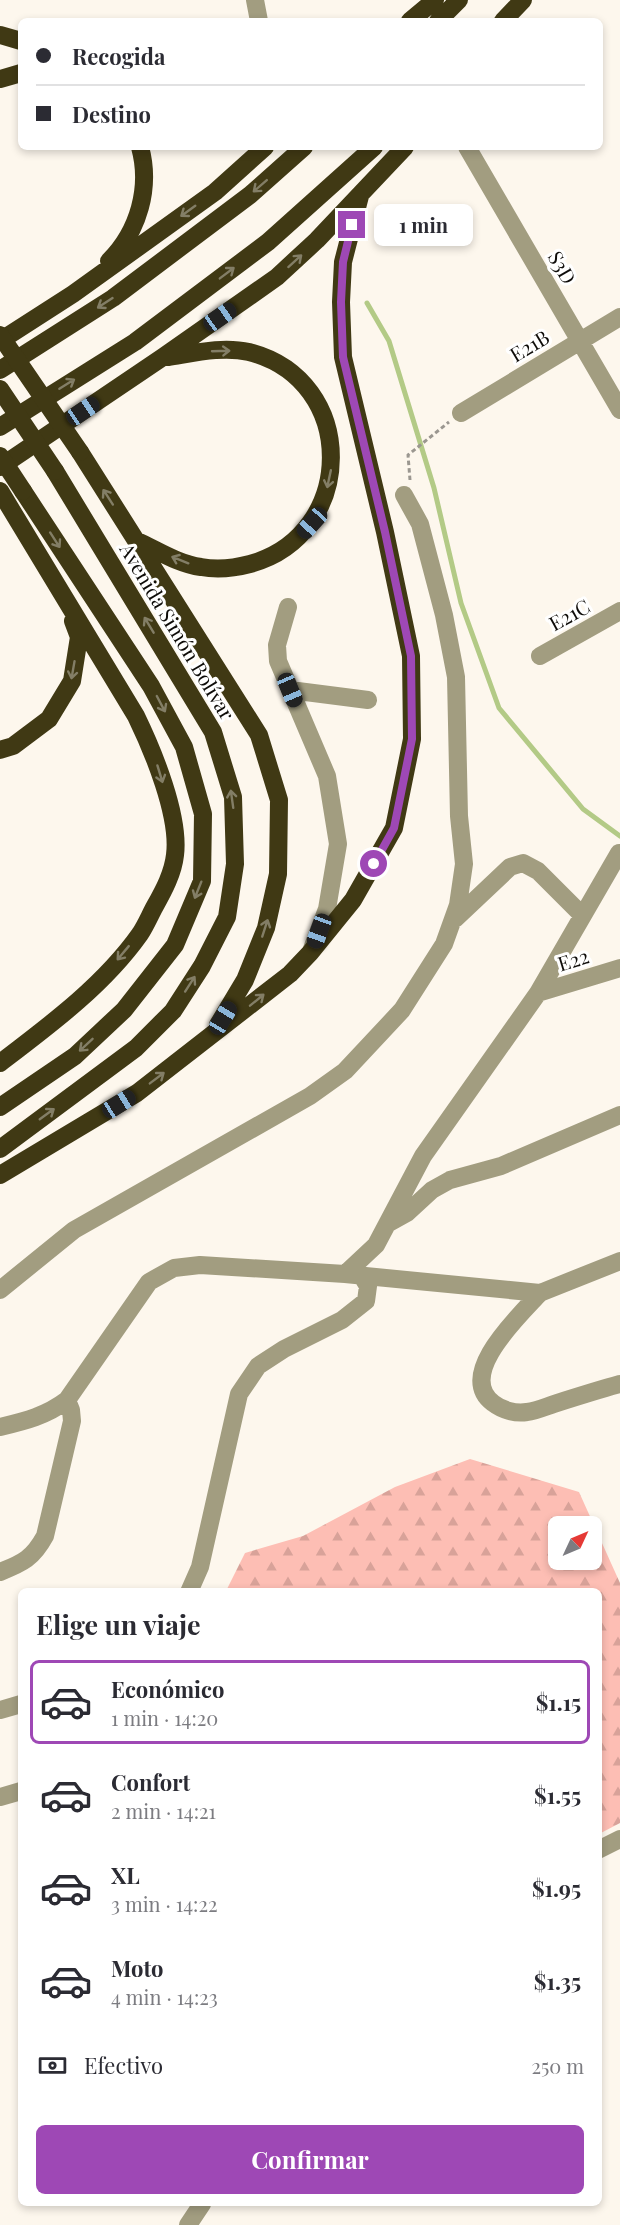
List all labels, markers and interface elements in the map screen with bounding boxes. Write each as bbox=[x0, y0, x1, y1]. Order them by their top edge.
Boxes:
text: Recogida bbox=[72, 41, 165, 71]
text: Destino bbox=[72, 99, 151, 129]
one-way arrow bbox=[253, 179, 268, 193]
callout: 1 min bbox=[373, 204, 472, 246]
one-way arrow bbox=[180, 205, 196, 217]
route end bbox=[338, 211, 365, 238]
text: 1 min bbox=[399, 211, 448, 238]
street label: S3D bbox=[543, 245, 583, 289]
one-way arrow bbox=[287, 254, 302, 268]
one-way arrow bbox=[219, 266, 235, 279]
one-way arrow bbox=[97, 297, 114, 309]
car bbox=[200, 299, 240, 335]
street label: E21B bbox=[504, 323, 554, 367]
one-way arrow bbox=[210, 345, 230, 357]
one-way arrow bbox=[59, 378, 76, 391]
car bbox=[63, 393, 103, 429]
one-way arrow bbox=[322, 470, 334, 489]
one-way arrow bbox=[102, 488, 115, 505]
car bbox=[293, 504, 331, 542]
one-way arrow bbox=[49, 531, 61, 548]
street label: Avenida Simón Bolívar bbox=[114, 537, 242, 725]
one-way arrow bbox=[171, 554, 189, 565]
street label: E21C bbox=[544, 592, 594, 636]
one-way arrow bbox=[143, 617, 155, 634]
one-way arrow bbox=[68, 660, 79, 680]
car bbox=[275, 670, 305, 710]
one-way arrow bbox=[155, 695, 167, 712]
one-way arrow bbox=[155, 764, 166, 783]
one-way arrow bbox=[226, 790, 237, 810]
route start bbox=[360, 850, 387, 877]
one-way arrow bbox=[192, 880, 203, 898]
car bbox=[304, 911, 334, 951]
one-way arrow bbox=[260, 919, 271, 938]
street label: E22 bbox=[554, 942, 592, 976]
one-way arrow bbox=[117, 945, 130, 961]
one-way arrow bbox=[184, 976, 197, 993]
one-way arrow bbox=[249, 993, 265, 1006]
car bbox=[206, 998, 240, 1038]
one-way arrow bbox=[78, 1038, 93, 1053]
one-way arrow bbox=[148, 1072, 164, 1085]
car bbox=[99, 1087, 139, 1121]
one-way arrow bbox=[39, 1108, 55, 1121]
north arrow bbox=[548, 1516, 602, 1570]
map controls bbox=[548, 1516, 602, 1570]
text: Elige un viaje bbox=[36, 1606, 201, 1642]
text: Económico bbox=[111, 1674, 224, 1704]
icon: car bbox=[39, 1675, 93, 1729]
text: $1.15 bbox=[536, 1687, 581, 1717]
text: 1 min · 14:20 bbox=[111, 1704, 218, 1731]
text: Confort bbox=[111, 1767, 190, 1797]
icon: car bbox=[39, 1768, 93, 1822]
text: $1.55 bbox=[534, 1780, 581, 1810]
text: 2 min · 14:21 bbox=[111, 1797, 216, 1824]
text: XL bbox=[111, 1860, 140, 1890]
icon: car bbox=[39, 1861, 93, 1915]
text: $1.95 bbox=[532, 1873, 581, 1903]
text: 3 min · 14:22 bbox=[111, 1890, 218, 1917]
text: Moto bbox=[111, 1953, 164, 1983]
icon: car bbox=[39, 1954, 93, 2008]
text: $1.35 bbox=[534, 1966, 581, 1996]
text: 4 min · 14:23 bbox=[111, 1983, 218, 2010]
icon: cash bbox=[36, 2049, 69, 2082]
text: Efectivo bbox=[84, 2050, 163, 2080]
text: 250 m bbox=[531, 2052, 584, 2079]
button: Confirmar bbox=[36, 2125, 584, 2194]

